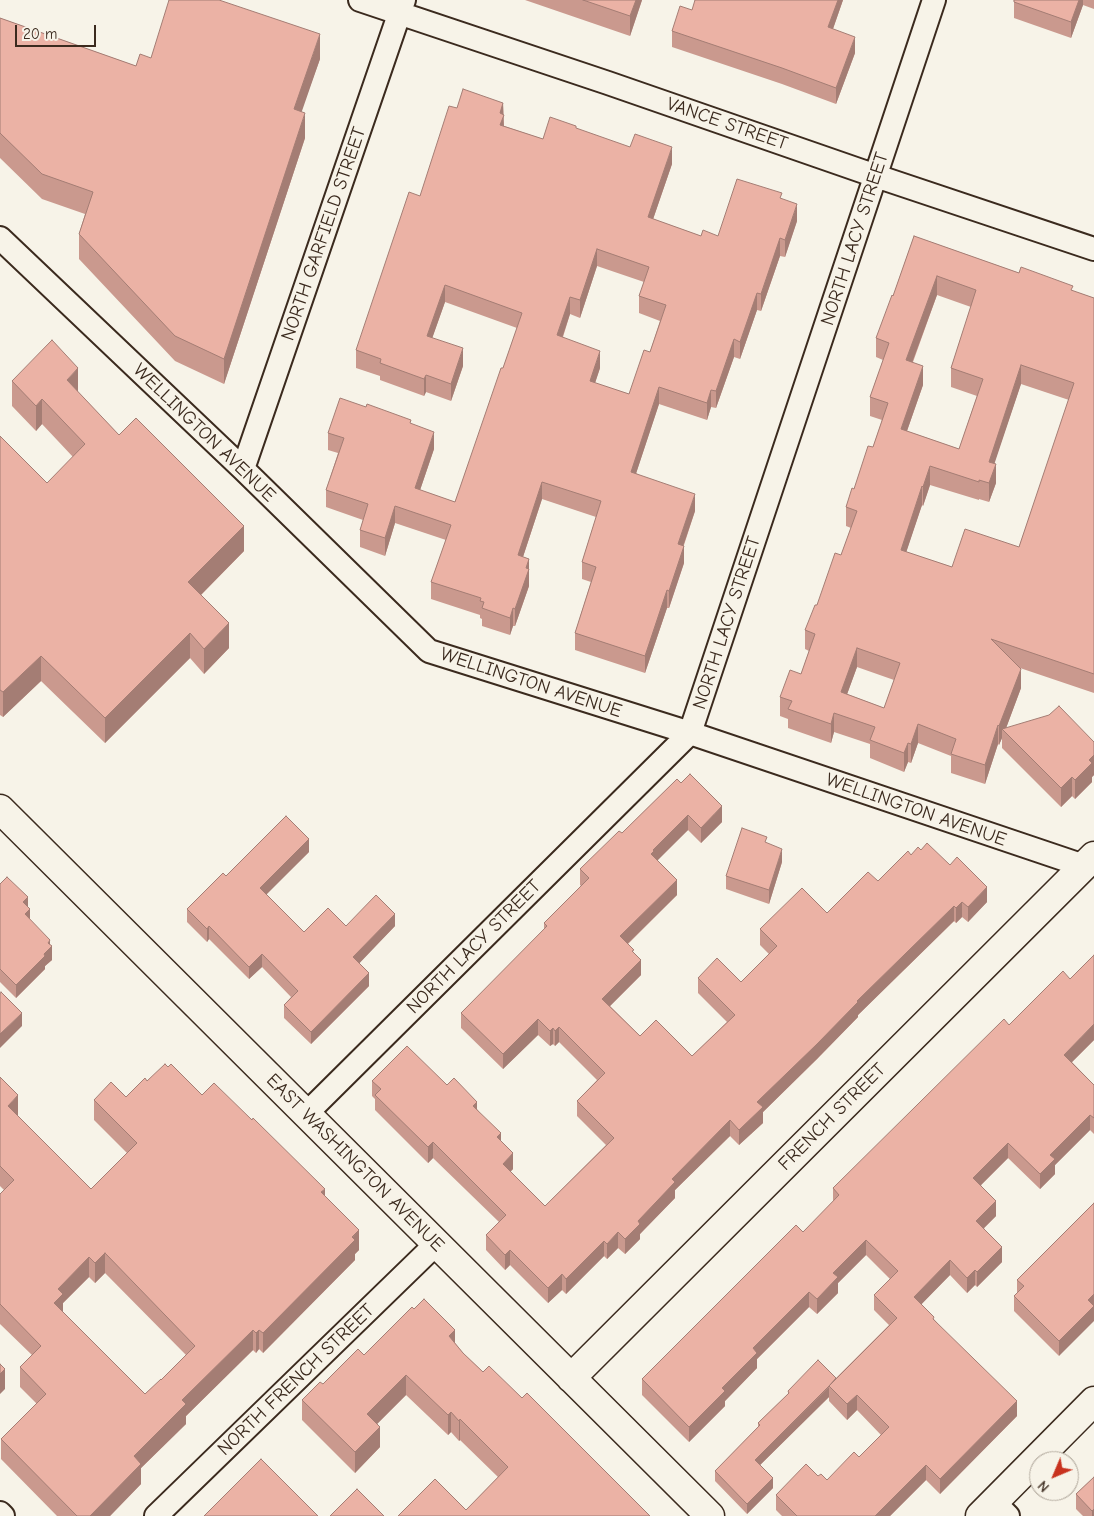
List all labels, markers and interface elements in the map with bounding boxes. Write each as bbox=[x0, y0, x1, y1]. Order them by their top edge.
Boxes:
scale bar bbox=[18, 15, 99, 47]
text: 20 m bbox=[23, 25, 57, 43]
street label: VANCE STREET bbox=[663, 93, 791, 155]
street label: NORTH GARFIELD STREET bbox=[277, 124, 371, 344]
street label: NORTH LACY STREET bbox=[816, 150, 894, 328]
street label: WELLINGTON AVENUE bbox=[128, 359, 280, 507]
street label: NORTH LACY STREET bbox=[688, 534, 766, 712]
street label: WELLINGTON AVENUE bbox=[437, 643, 625, 723]
street label: WELLINGTON AVENUE bbox=[823, 768, 1009, 852]
street label: NORTH LACY STREET bbox=[402, 875, 546, 1019]
street label: FRENCH STREET bbox=[774, 1059, 890, 1175]
street label: EAST WASHINGTON AVENUE bbox=[261, 1069, 449, 1257]
street label: NORTH FRENCH STREET bbox=[213, 1299, 379, 1461]
north arrow bbox=[1029, 1451, 1079, 1501]
text: N bbox=[1035, 1477, 1053, 1496]

